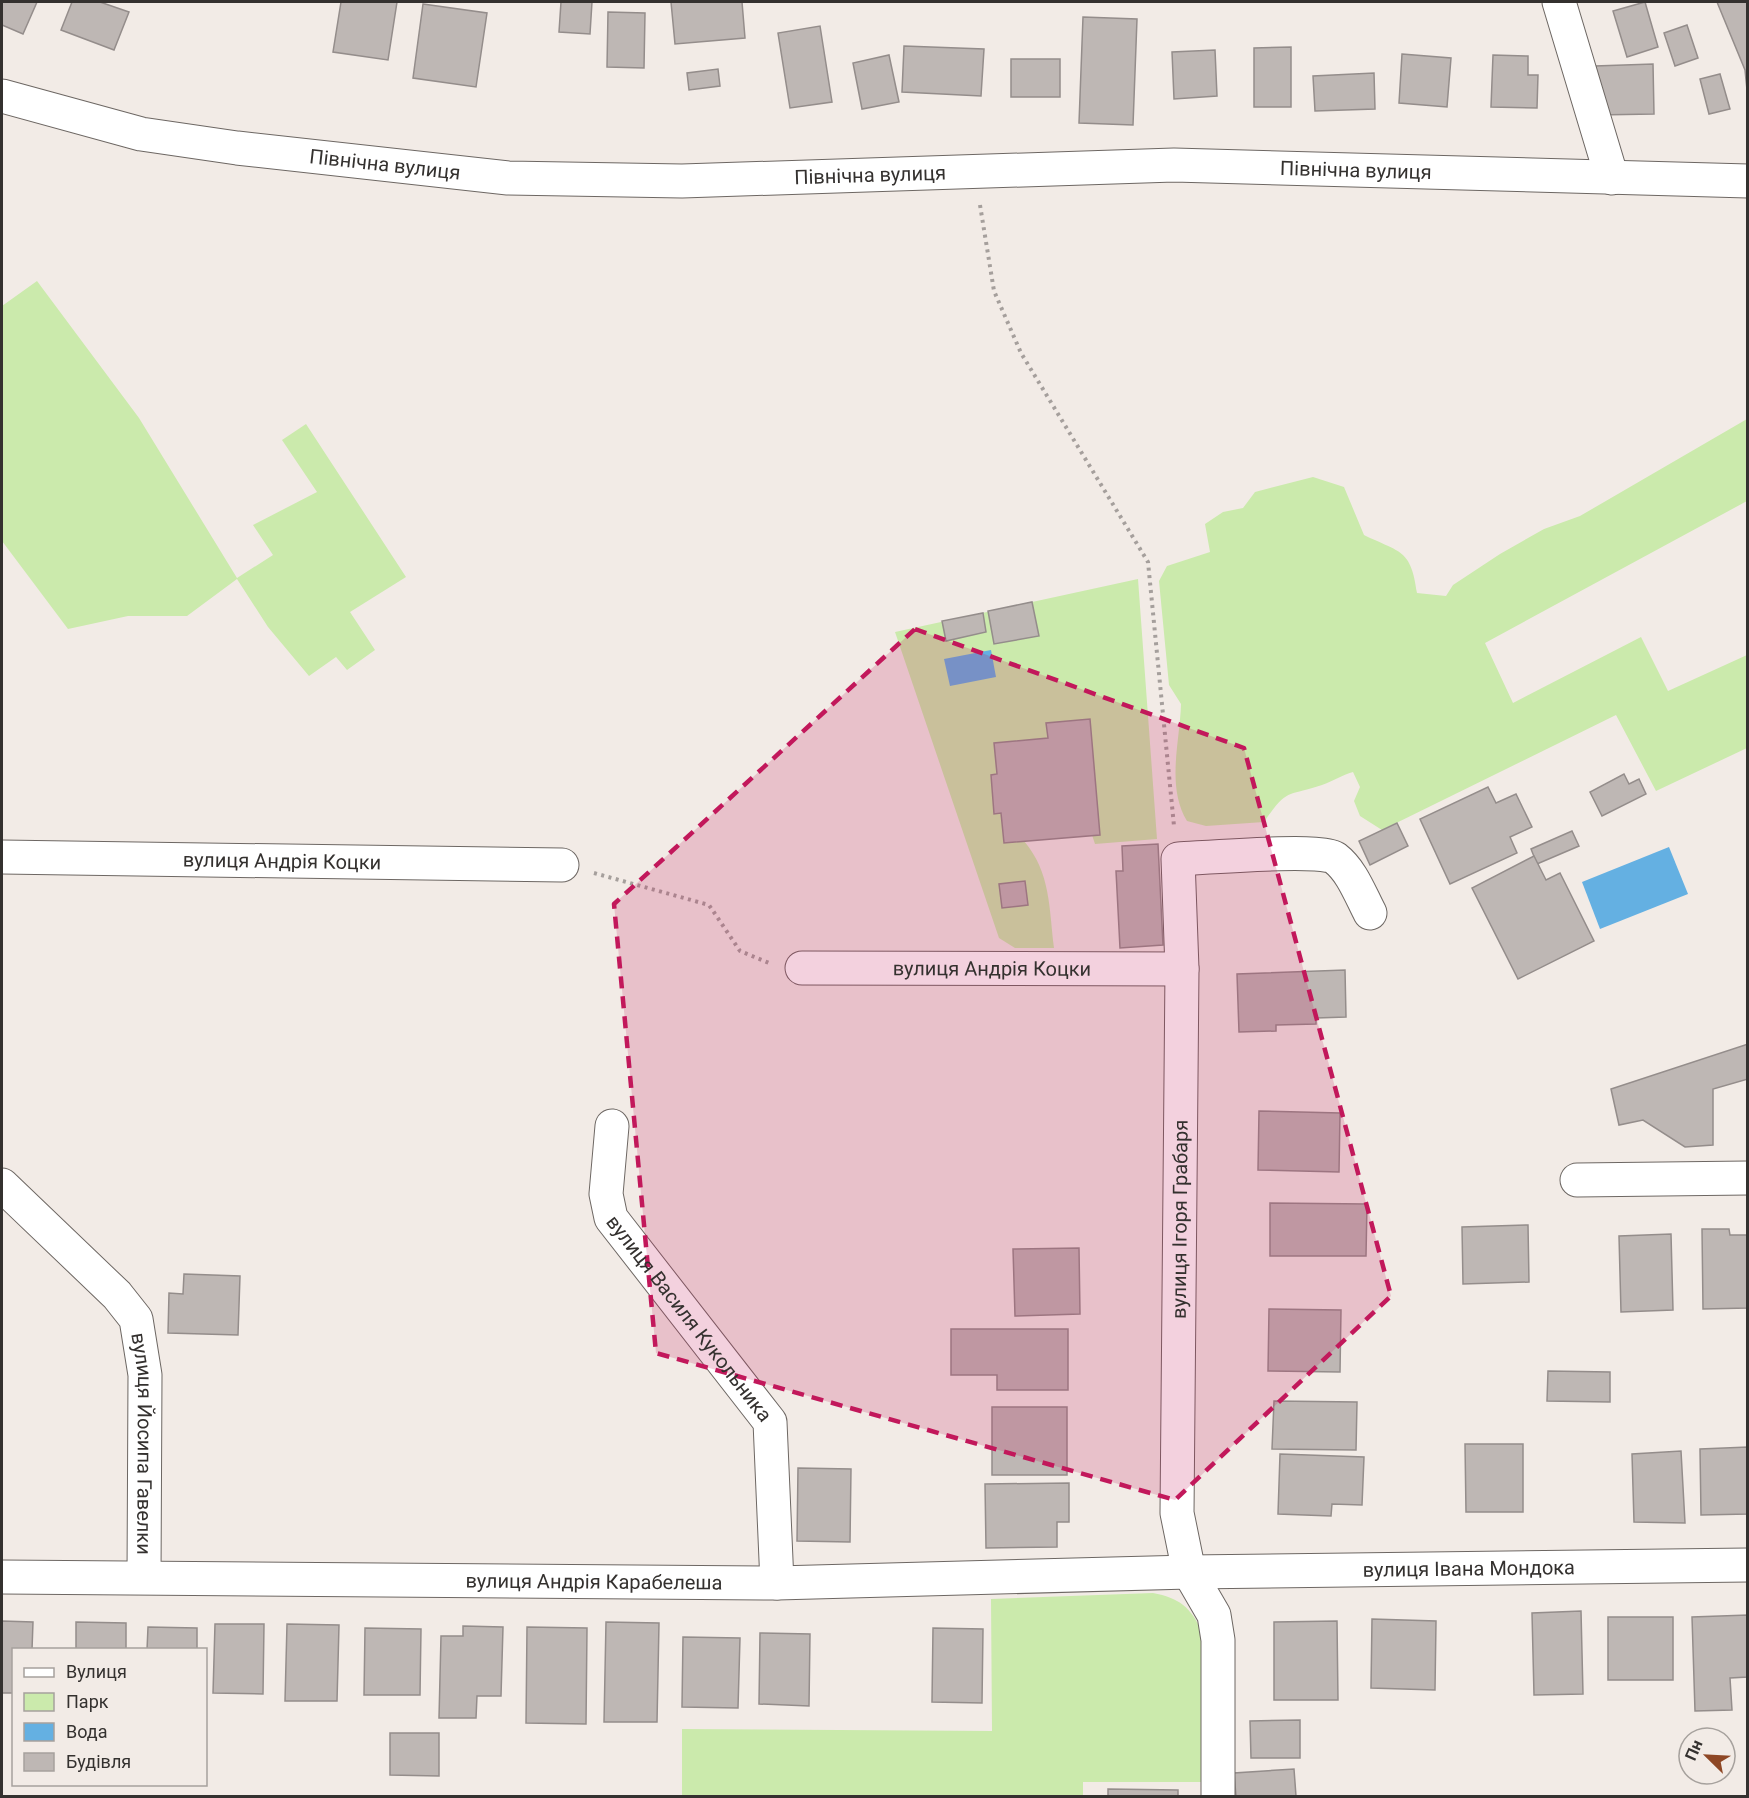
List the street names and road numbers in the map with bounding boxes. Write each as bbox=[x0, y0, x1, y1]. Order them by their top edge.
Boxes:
street label: Північна вулиця bbox=[308, 144, 462, 185]
street label: Північна вулиця bbox=[1280, 156, 1432, 184]
street label: Північна вулиця bbox=[794, 160, 946, 189]
street label: вулиця Андрія Коцки bbox=[183, 848, 381, 874]
street label: вулиця Андрія Коцки bbox=[893, 956, 1091, 981]
street label: вулиця Ігоря Грабаря bbox=[1167, 1120, 1193, 1319]
street label: вулиця Василя Кукольника bbox=[601, 1210, 777, 1426]
street label: вулиця Йосипа Гавелки bbox=[126, 1331, 157, 1555]
street label: вулиця Івана Мондока bbox=[1363, 1555, 1575, 1582]
street label: вулиця Андрія Карабелеша bbox=[465, 1569, 723, 1595]

